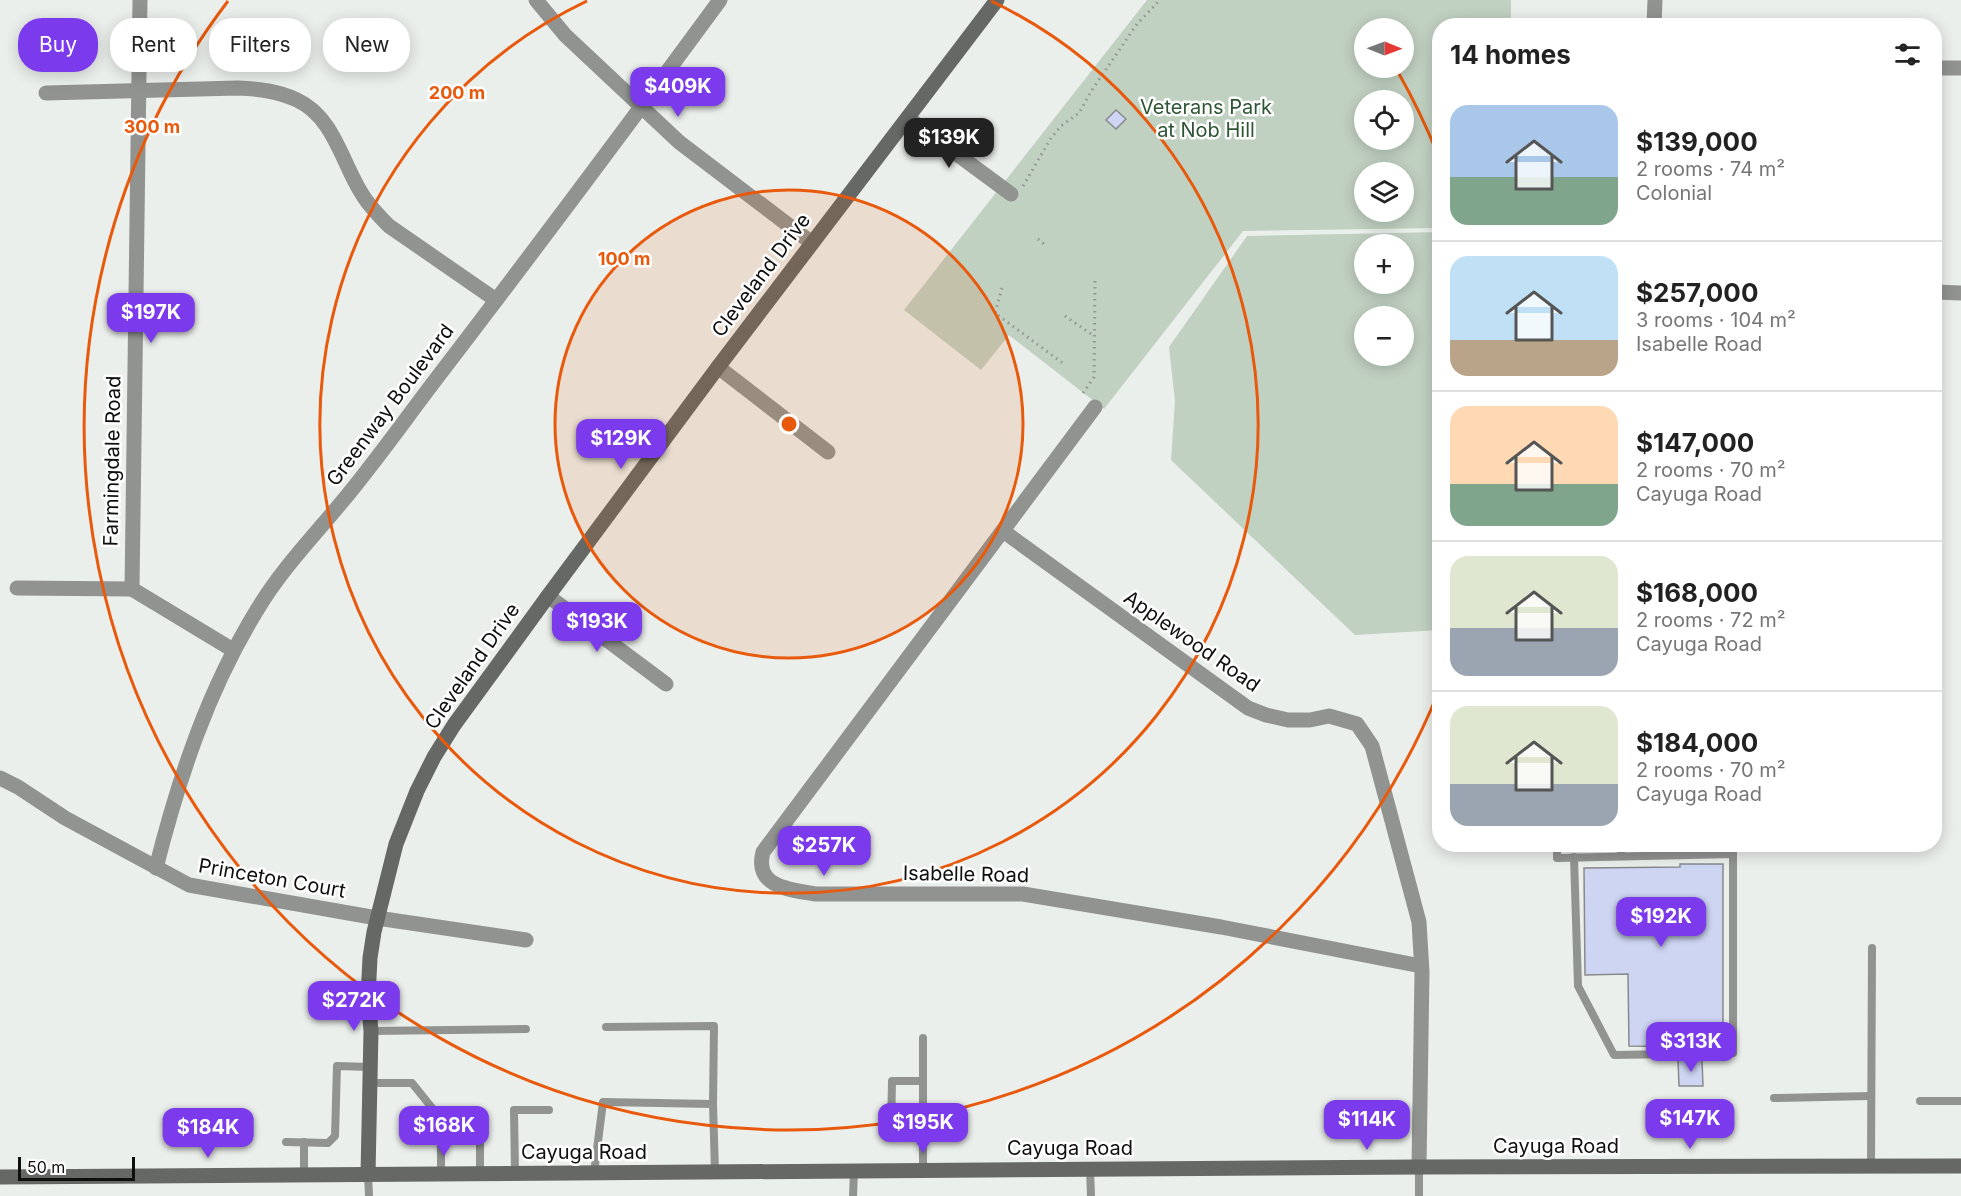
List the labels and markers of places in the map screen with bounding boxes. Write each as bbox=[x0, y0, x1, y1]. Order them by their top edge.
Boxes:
pin: $409K bbox=[636, 67, 720, 118]
pin: $139K bbox=[907, 118, 991, 169]
pin: $197K bbox=[109, 293, 193, 344]
centre of rings bbox=[779, 414, 799, 434]
pin: $129K bbox=[579, 419, 663, 470]
pin: $193K bbox=[555, 602, 639, 653]
pin: $257K bbox=[782, 826, 866, 877]
pin: $192K bbox=[1619, 897, 1703, 948]
pin: $272K bbox=[312, 981, 396, 1032]
pin: $313K bbox=[1649, 1022, 1733, 1073]
pin: $147K bbox=[1648, 1099, 1732, 1150]
pin: $114K bbox=[1325, 1100, 1409, 1151]
pin: $195K bbox=[881, 1103, 965, 1154]
pin: $168K bbox=[402, 1106, 486, 1157]
pin: $184K bbox=[166, 1108, 250, 1159]

